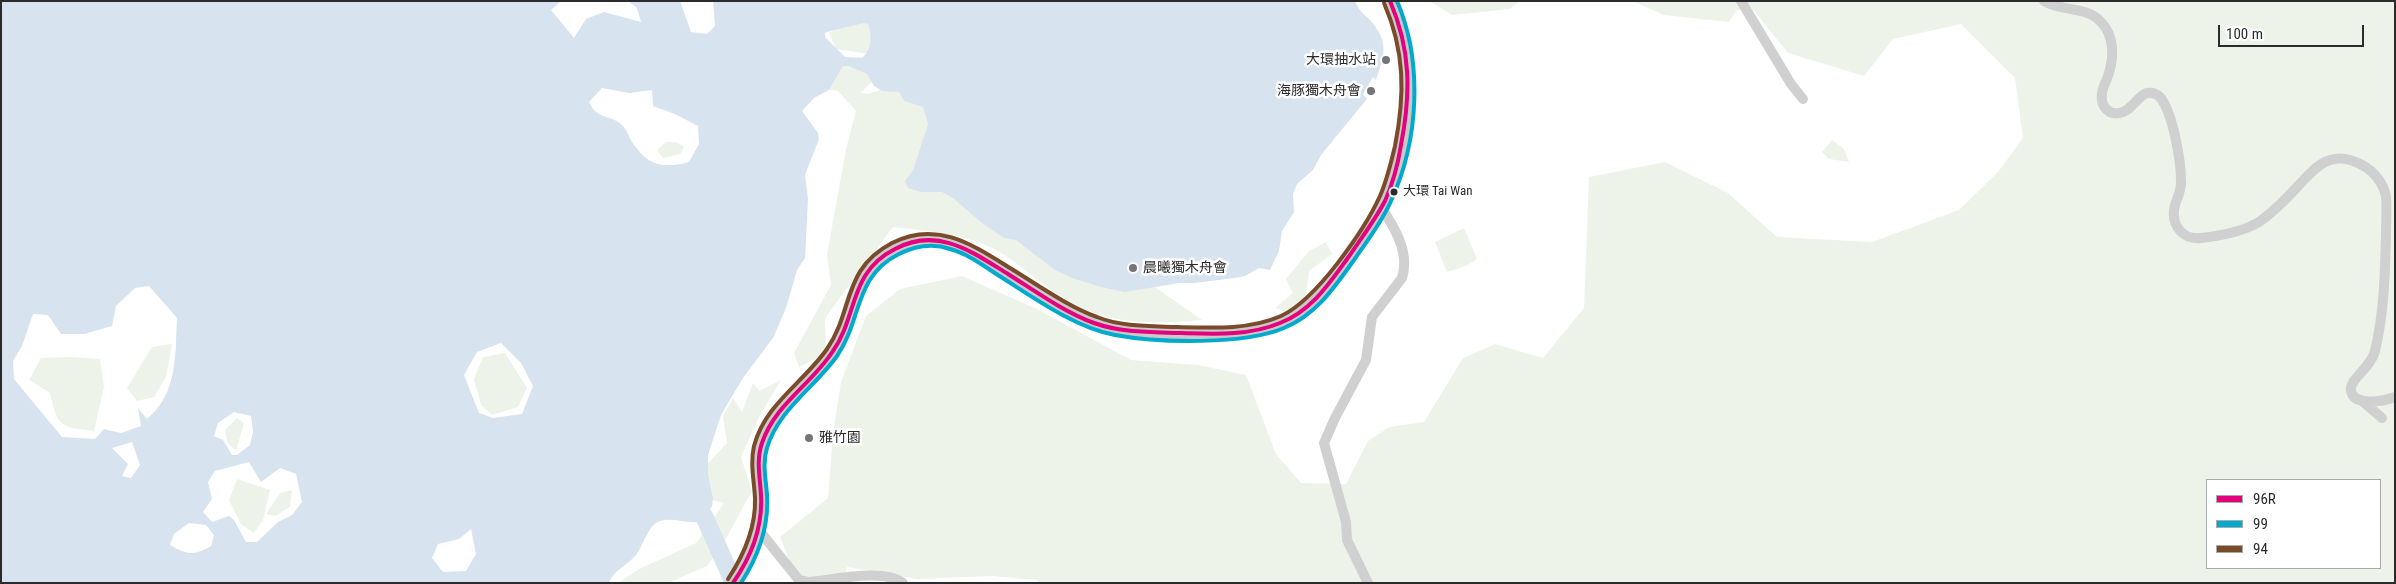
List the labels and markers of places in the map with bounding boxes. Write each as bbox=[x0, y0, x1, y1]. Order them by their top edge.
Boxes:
place label: 大環抽水站 bbox=[1306, 52, 1376, 68]
marker: 大環抽水站 bbox=[1380, 54, 1392, 66]
place label: 海豚獨木舟會 bbox=[1277, 83, 1361, 99]
marker: 海豚獨木舟會 bbox=[1365, 85, 1377, 97]
place label: 大環 Tai Wan bbox=[1403, 184, 1472, 200]
marker: 大環 Tai Wan bbox=[1389, 187, 1399, 197]
place label: 晨曦獨木舟會 bbox=[1143, 260, 1227, 276]
marker: 晨曦獨木舟會 bbox=[1127, 262, 1139, 274]
place label: 雅竹園 bbox=[819, 430, 861, 446]
marker: 雅竹園 bbox=[803, 432, 815, 444]

